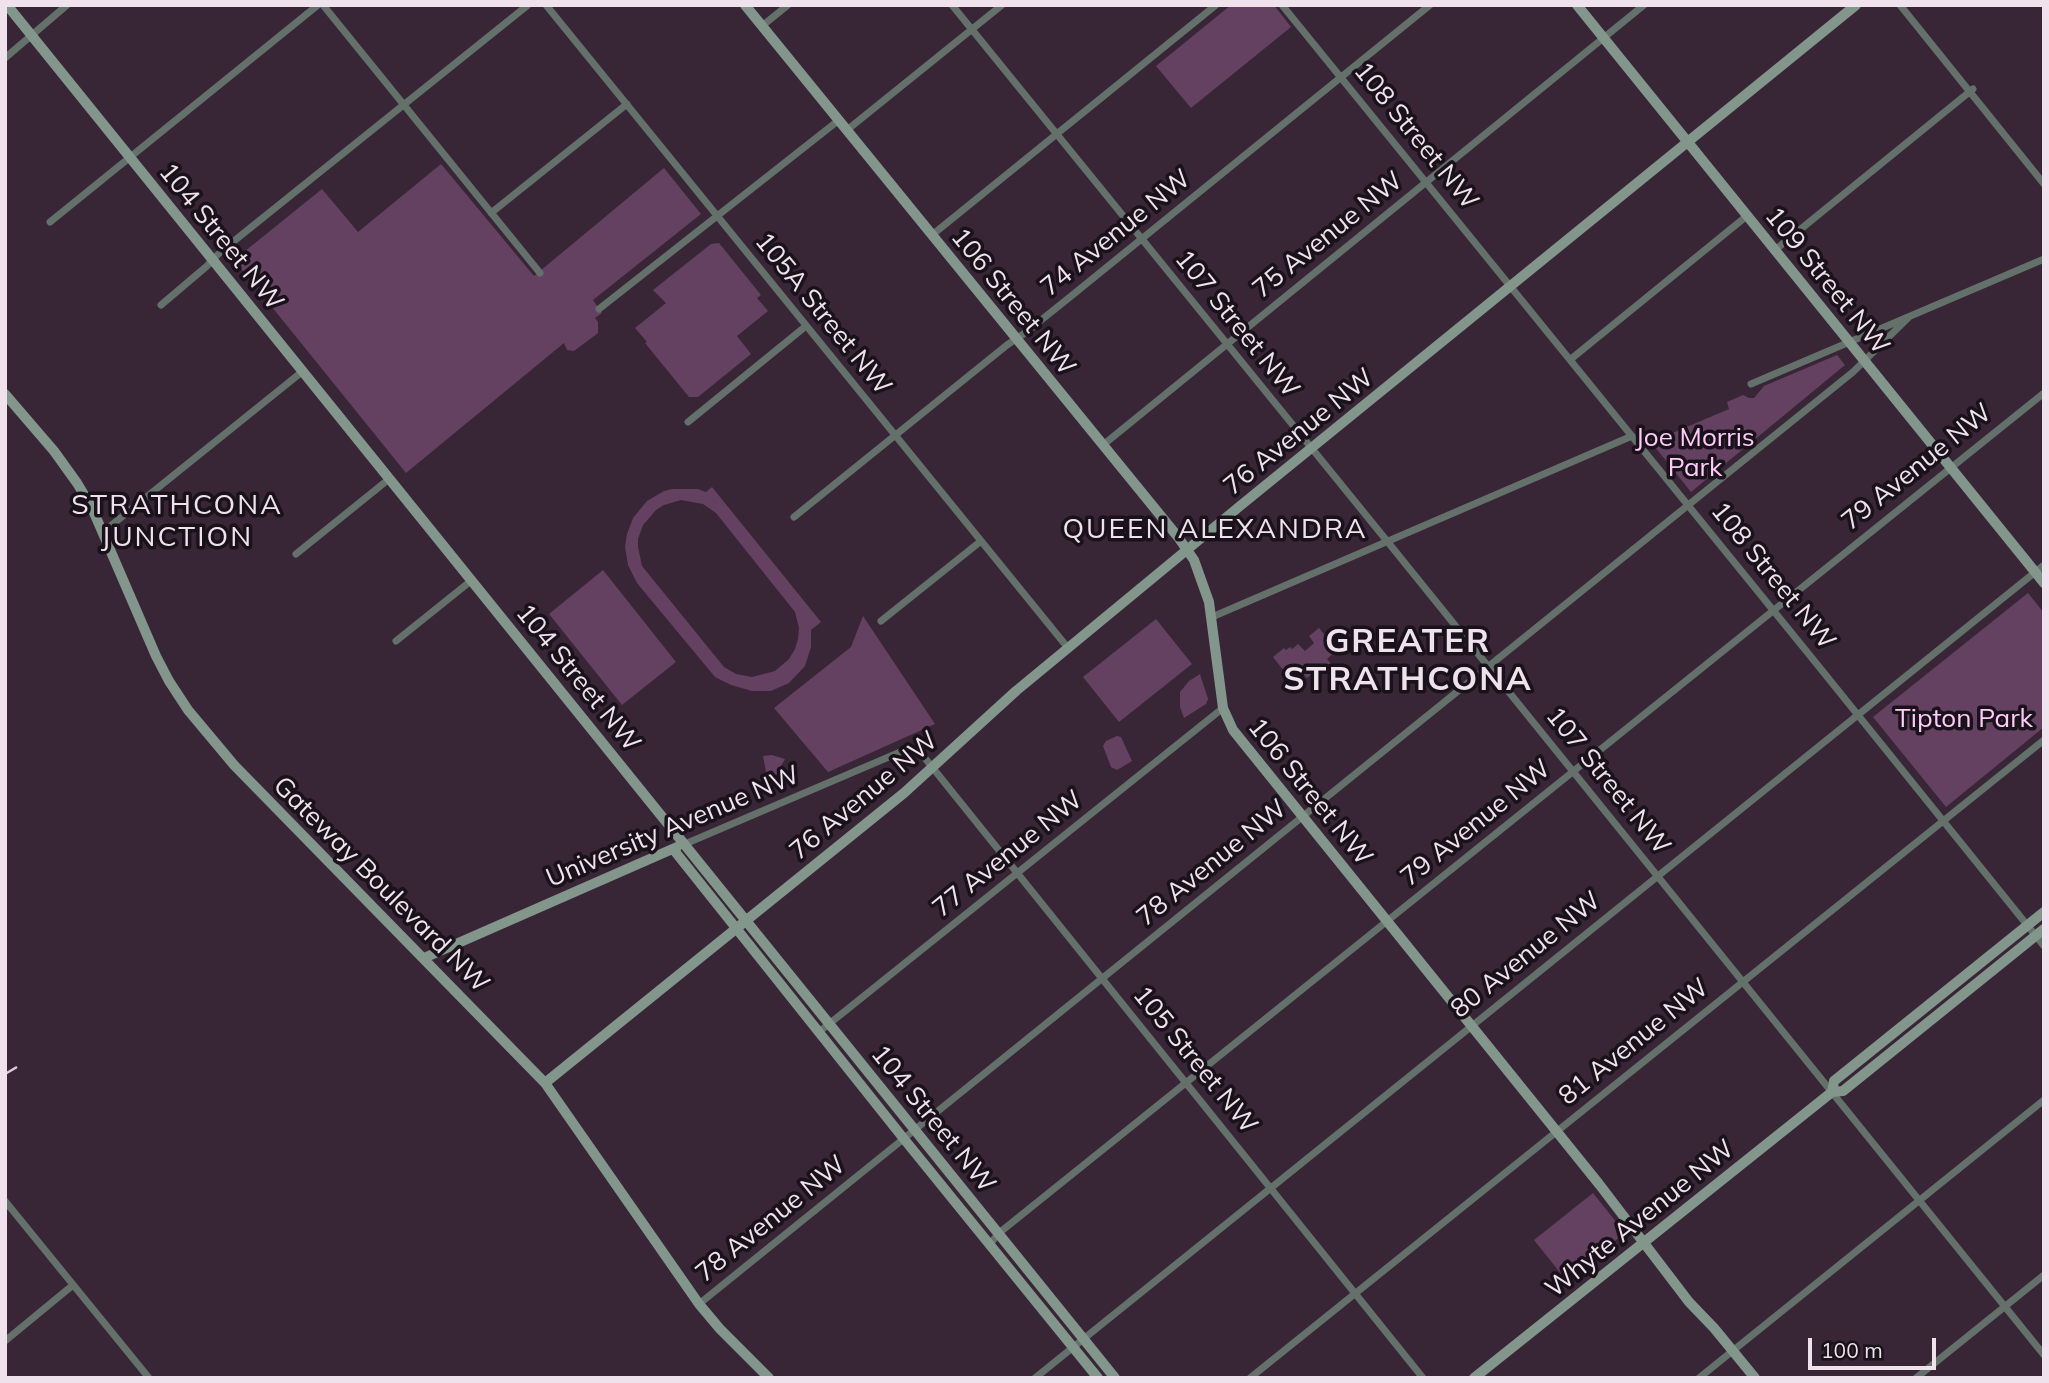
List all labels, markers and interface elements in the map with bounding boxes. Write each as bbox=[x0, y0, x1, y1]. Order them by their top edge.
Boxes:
street label: 108 Street NW bbox=[1347, 56, 1485, 216]
street label: 104 Street NW bbox=[152, 157, 290, 317]
street label: 74 Avenue NW bbox=[1035, 163, 1197, 303]
street label: 75 Avenue NW bbox=[1247, 165, 1409, 305]
street label: 109 Street NW bbox=[1758, 201, 1896, 361]
street label: 106 Street NW bbox=[944, 222, 1082, 382]
street label: 105A Street NW bbox=[748, 227, 898, 401]
street label: 107 Street NW bbox=[1168, 244, 1306, 404]
street label: 76 Avenue NW bbox=[1218, 362, 1380, 502]
street label: 79 Avenue NW bbox=[1836, 397, 1998, 537]
park label: Joe Morris Park bbox=[1635, 422, 1755, 484]
district label: STRATHCONA JUNCTION bbox=[73, 489, 281, 555]
street label: 108 Street NW bbox=[1704, 496, 1842, 656]
district label: QUEEN ALEXANDRA bbox=[1064, 513, 1366, 547]
street label: 104 Street NW bbox=[509, 598, 647, 758]
district label: GREATER STRATHCONA bbox=[1284, 622, 1532, 700]
street label: 107 Street NW bbox=[1539, 701, 1677, 861]
park label: Tipton Park bbox=[1895, 703, 2033, 735]
street label: 106 Street NW bbox=[1241, 712, 1379, 872]
street label: 76 Avenue NW bbox=[784, 725, 944, 867]
street label: 79 Avenue NW bbox=[1395, 753, 1557, 893]
street label: University Avenue NW bbox=[542, 759, 804, 895]
street label: Gateway Boulevard NW bbox=[266, 770, 496, 1000]
street label: 77 Avenue NW bbox=[927, 784, 1089, 924]
street label: 78 Avenue NW bbox=[1131, 793, 1293, 933]
street label: 80 Avenue NW bbox=[1445, 885, 1607, 1025]
street label: 81 Avenue NW bbox=[1553, 972, 1715, 1112]
street label: 105 Street NW bbox=[1126, 980, 1264, 1140]
street label: 104 Street NW bbox=[864, 1039, 1002, 1199]
street label: Whyte Avenue NW bbox=[1539, 1133, 1741, 1305]
street label: 78 Avenue NW bbox=[690, 1149, 852, 1289]
scale bar bbox=[1811, 1324, 1939, 1368]
text: 100 m bbox=[1821, 1337, 1883, 1363]

